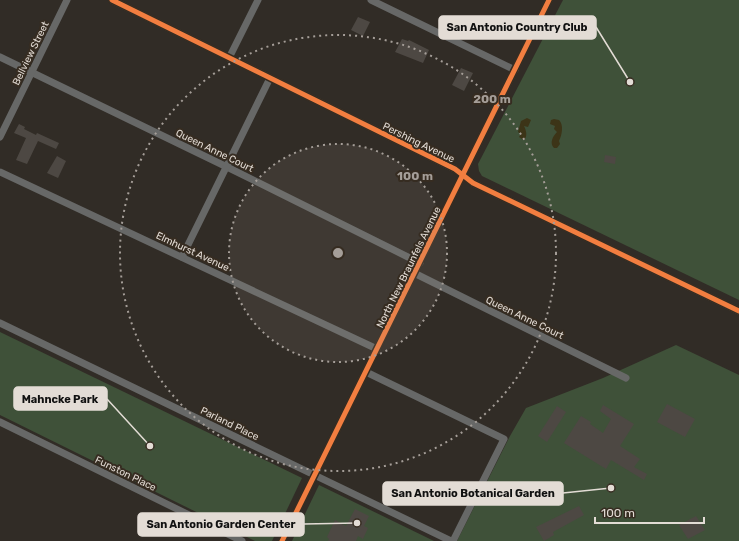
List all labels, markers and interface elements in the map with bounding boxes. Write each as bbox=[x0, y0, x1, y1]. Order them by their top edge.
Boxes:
callout: San Antonio Country Club bbox=[439, 16, 596, 39]
street label: Bellview Street bbox=[10, 19, 52, 87]
text: San Antonio Country Club bbox=[446, 21, 588, 34]
text: 200 m bbox=[473, 92, 511, 106]
street label: Pershing Avenue bbox=[381, 120, 457, 166]
street label: Queen Anne Court bbox=[174, 127, 256, 175]
text: 100 m bbox=[397, 169, 433, 183]
street label: North New Braunfels Avenue bbox=[374, 204, 444, 330]
street label: Elmhurst Avenue bbox=[154, 230, 231, 274]
centre of rings bbox=[331, 246, 345, 260]
street label: Queen Anne Court bbox=[484, 294, 566, 342]
callout: Mahncke Park bbox=[14, 387, 107, 410]
text: Mahncke Park bbox=[22, 393, 99, 406]
street label: Parland Place bbox=[198, 405, 261, 443]
street label: Funston Place bbox=[93, 454, 158, 494]
callout: San Antonio Botanical Garden bbox=[383, 482, 563, 505]
text: San Antonio Botanical Garden bbox=[391, 487, 555, 500]
scale bar bbox=[595, 499, 704, 525]
text: 100 m bbox=[601, 506, 635, 520]
callout: San Antonio Garden Center bbox=[138, 513, 304, 536]
text: San Antonio Garden Center bbox=[146, 518, 296, 531]

